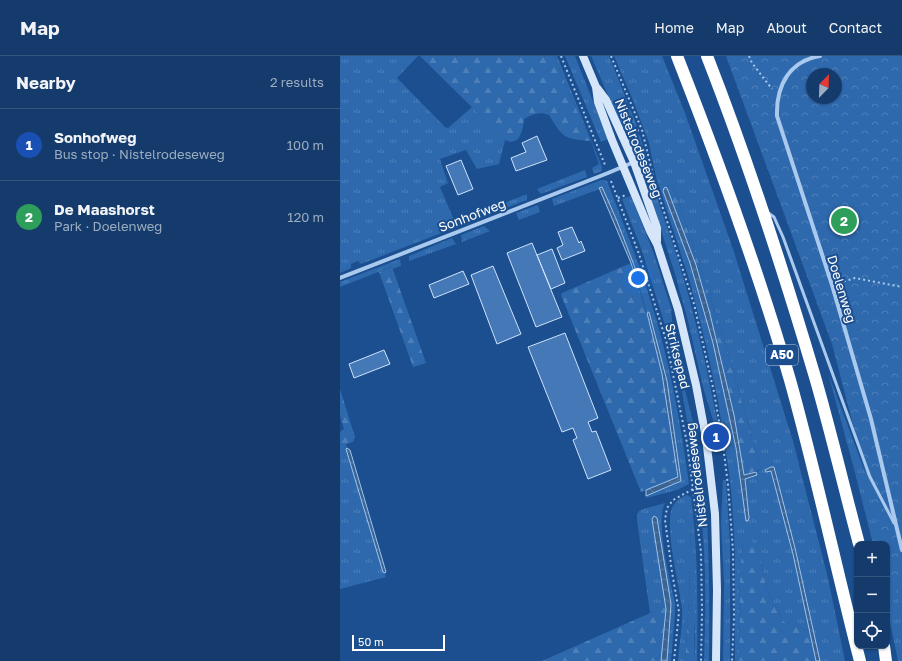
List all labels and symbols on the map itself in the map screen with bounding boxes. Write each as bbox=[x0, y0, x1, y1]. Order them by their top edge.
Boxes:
north arrow bbox=[806, 68, 842, 104]
street label: Nistelrodeseweg bbox=[612, 96, 666, 200]
street label: Sonhofweg bbox=[436, 195, 508, 235]
pin: 2 bbox=[831, 206, 857, 236]
street label: Doelenweg bbox=[824, 253, 860, 325]
your location bbox=[628, 268, 648, 288]
street label: Striksepad bbox=[662, 322, 694, 390]
road number: A50 bbox=[766, 345, 798, 365]
street label: Nistelrodeseweg bbox=[682, 422, 710, 528]
pin: 1 bbox=[703, 422, 729, 452]
scale bar bbox=[352, 633, 445, 652]

